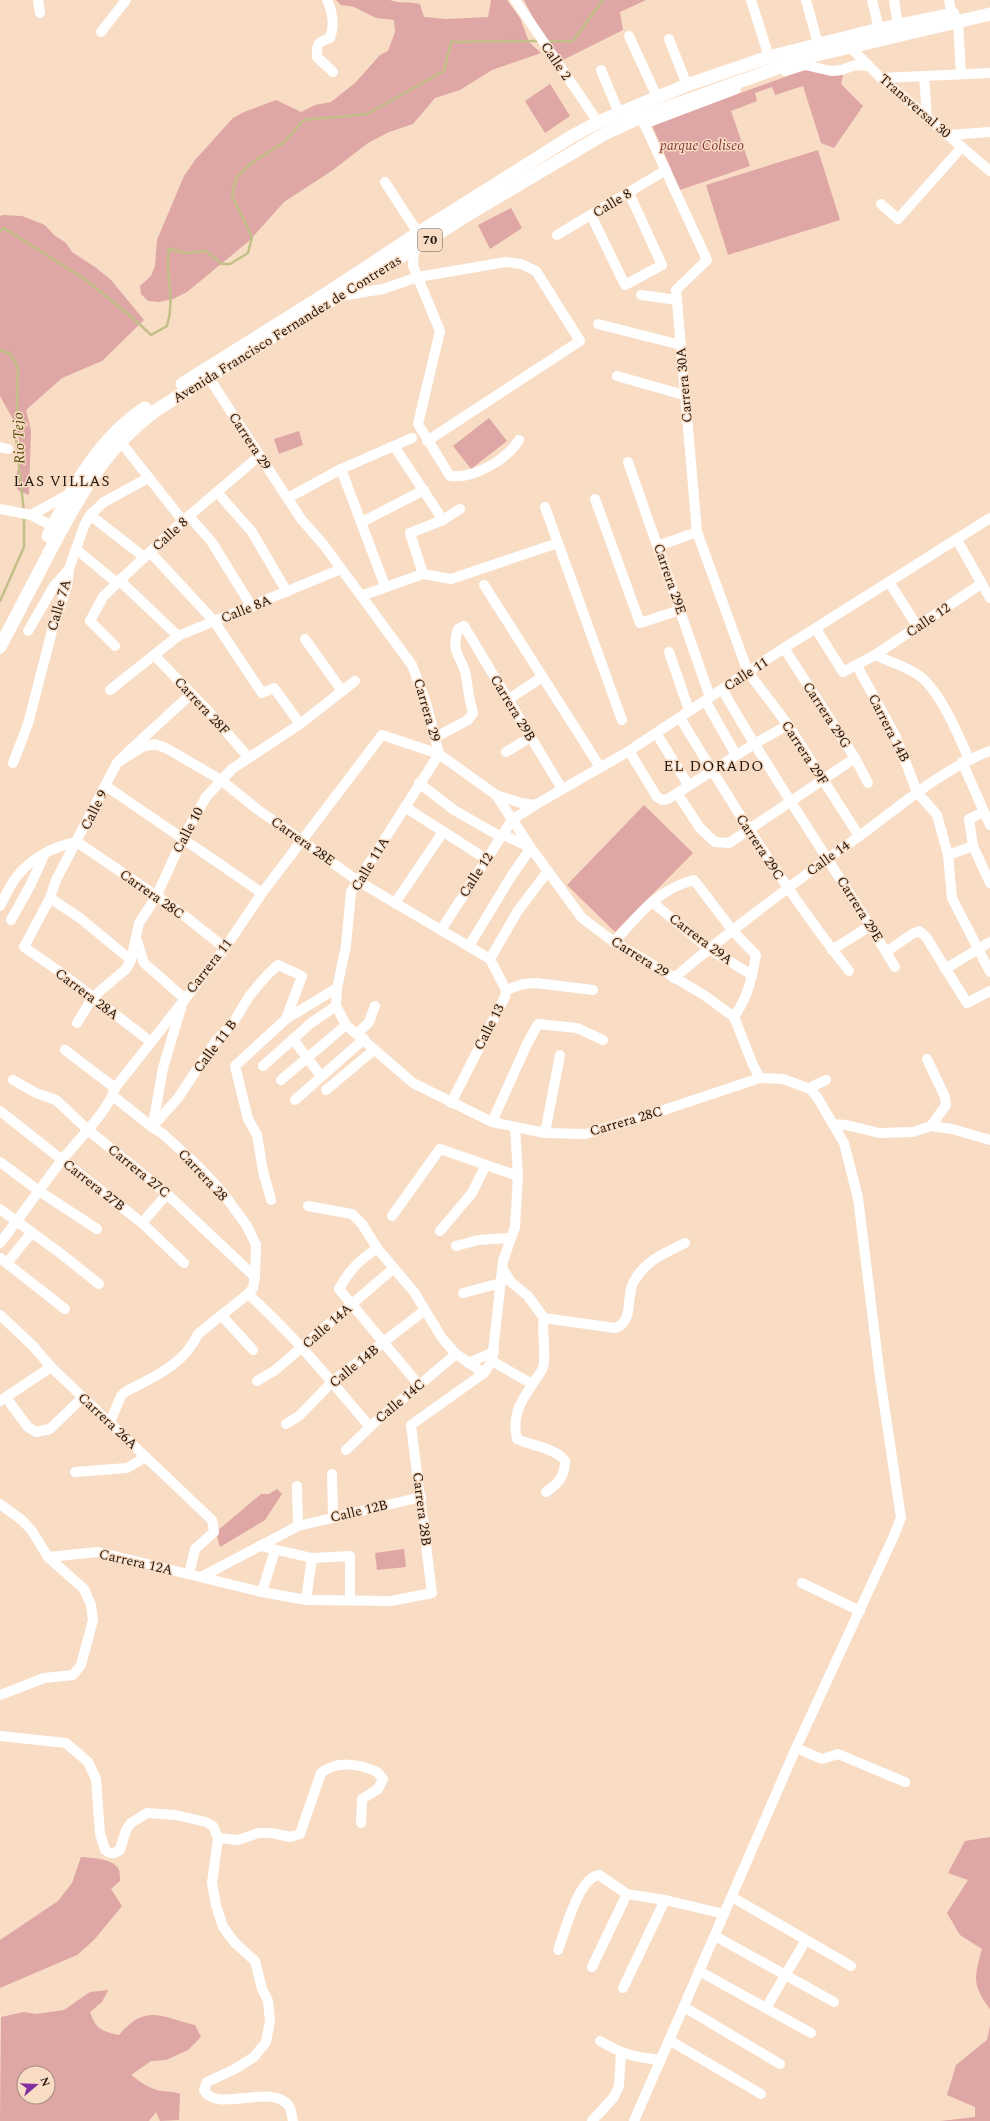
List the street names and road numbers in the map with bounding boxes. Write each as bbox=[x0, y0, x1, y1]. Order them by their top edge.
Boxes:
street label: Calle 2 bbox=[535, 38, 577, 84]
street label: Transversal 30 bbox=[874, 69, 956, 143]
street label: Calle 8 bbox=[588, 183, 636, 223]
road number: 70 bbox=[418, 229, 442, 251]
street label: Avenida Francisco Fernandez de Contreras bbox=[169, 250, 405, 408]
street label: Carrera 30A bbox=[670, 346, 698, 423]
street label: Carrera 29 bbox=[224, 408, 276, 474]
street label: Calle 8 bbox=[147, 512, 193, 556]
street label: Carrera 29E bbox=[648, 541, 692, 617]
street label: Calle 7A bbox=[42, 576, 77, 633]
street label: Calle 8A bbox=[218, 589, 275, 629]
street label: Calle 12 bbox=[902, 597, 954, 643]
street label: Calle 11 bbox=[720, 652, 772, 696]
street label: Carrera 29B bbox=[485, 671, 541, 745]
street label: Carrera 28F bbox=[169, 672, 235, 740]
street label: Carrera 29 bbox=[408, 676, 446, 744]
street label: Carrera 29G bbox=[798, 678, 857, 753]
street label: Carrera 14B bbox=[863, 690, 915, 766]
street label: Carrera 29F bbox=[776, 716, 834, 790]
street label: Calle 9 bbox=[75, 786, 113, 834]
street label: Calle 10 bbox=[167, 803, 209, 857]
street label: Carrera 29C bbox=[731, 810, 789, 884]
street label: Carrera 28E bbox=[267, 811, 339, 871]
street label: Calle 11A bbox=[346, 832, 395, 895]
street label: Calle 14 bbox=[802, 835, 854, 881]
street label: Calle 12 bbox=[454, 849, 498, 901]
street label: Carrera 28C bbox=[115, 864, 189, 924]
street label: Carrera 29E bbox=[831, 872, 889, 946]
street label: Carrera 29A bbox=[665, 908, 738, 970]
street label: Carrera 29 bbox=[607, 931, 673, 983]
street label: Carrera 11 bbox=[181, 934, 237, 998]
street label: Carrera 28A bbox=[51, 963, 124, 1025]
street label: Calle 13 bbox=[468, 1000, 510, 1054]
street label: Calle 11 B bbox=[188, 1015, 242, 1077]
street label: Carrera 28C bbox=[587, 1101, 665, 1141]
street label: Carrera 27C bbox=[103, 1139, 175, 1203]
street label: Carrera 28 bbox=[173, 1144, 233, 1206]
street label: Carrera 27B bbox=[58, 1154, 130, 1216]
street label: Calle 14A bbox=[297, 1298, 357, 1354]
street label: Calle 14B bbox=[325, 1339, 383, 1393]
street label: Calle 14C bbox=[370, 1374, 430, 1428]
street label: Carrera 26A bbox=[73, 1388, 143, 1455]
street label: Carrera 28B bbox=[407, 1471, 437, 1547]
street label: Calle 12B bbox=[328, 1494, 390, 1528]
street label: Carrera 12A bbox=[97, 1543, 176, 1581]

